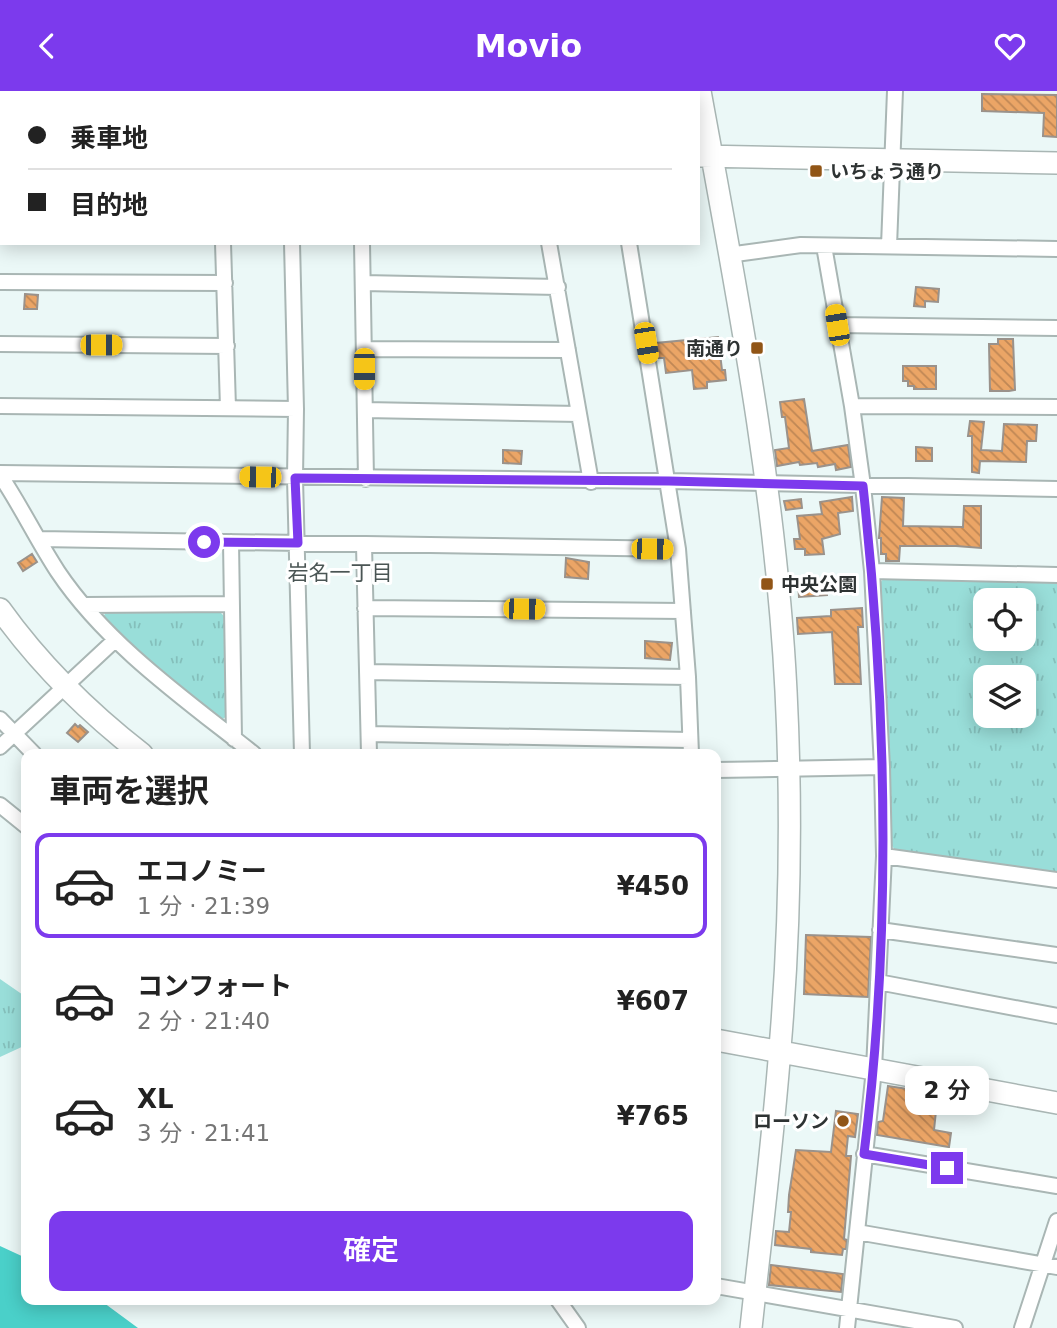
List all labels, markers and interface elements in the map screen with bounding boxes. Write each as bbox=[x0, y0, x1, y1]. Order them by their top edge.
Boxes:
icon: back bbox=[28, 27, 66, 65]
text: Movio bbox=[475, 27, 582, 65]
icon: heart bbox=[991, 27, 1029, 65]
text: 乗車地 bbox=[70, 123, 148, 153]
place label: いちょう通り bbox=[830, 160, 944, 182]
marker: いちょう通り bbox=[808, 163, 824, 179]
text: 目的地 bbox=[70, 190, 148, 220]
car bbox=[824, 303, 851, 347]
car bbox=[633, 321, 660, 365]
car bbox=[81, 335, 123, 356]
place label: 南通り bbox=[686, 337, 743, 359]
marker: 南通り bbox=[749, 340, 765, 356]
car bbox=[354, 348, 375, 390]
car bbox=[239, 466, 282, 488]
route start bbox=[188, 526, 220, 558]
car bbox=[631, 538, 674, 560]
district label: 岩名一丁目 bbox=[288, 561, 393, 585]
place label: 中央公園 bbox=[781, 573, 857, 595]
marker: 中央公園 bbox=[759, 576, 775, 592]
map controls bbox=[973, 588, 1036, 728]
button: locate bbox=[973, 588, 1036, 651]
car bbox=[503, 598, 546, 620]
button: layers bbox=[973, 665, 1036, 728]
text: 車両を選択 bbox=[49, 772, 209, 810]
icon: car bbox=[53, 854, 116, 917]
text: エコノミー bbox=[137, 856, 267, 886]
text: ¥450 bbox=[617, 871, 689, 901]
text: 1 分 · 21:39 bbox=[137, 893, 270, 919]
icon: car bbox=[53, 969, 116, 1032]
text: コンフォート bbox=[137, 971, 292, 1001]
text: ¥607 bbox=[617, 986, 689, 1016]
text: 2 分 · 21:40 bbox=[137, 1008, 270, 1034]
callout: 2 分 bbox=[905, 1067, 989, 1115]
text: 2 分 bbox=[923, 1077, 971, 1103]
icon: car bbox=[53, 1084, 116, 1147]
text: XL bbox=[137, 1084, 174, 1114]
text: ¥765 bbox=[617, 1101, 689, 1131]
place label: ローソン bbox=[753, 1110, 829, 1132]
marker: ローソン bbox=[835, 1113, 851, 1129]
text: 3 分 · 21:41 bbox=[137, 1120, 270, 1146]
route end bbox=[931, 1152, 963, 1184]
button: 確定 bbox=[49, 1211, 693, 1291]

